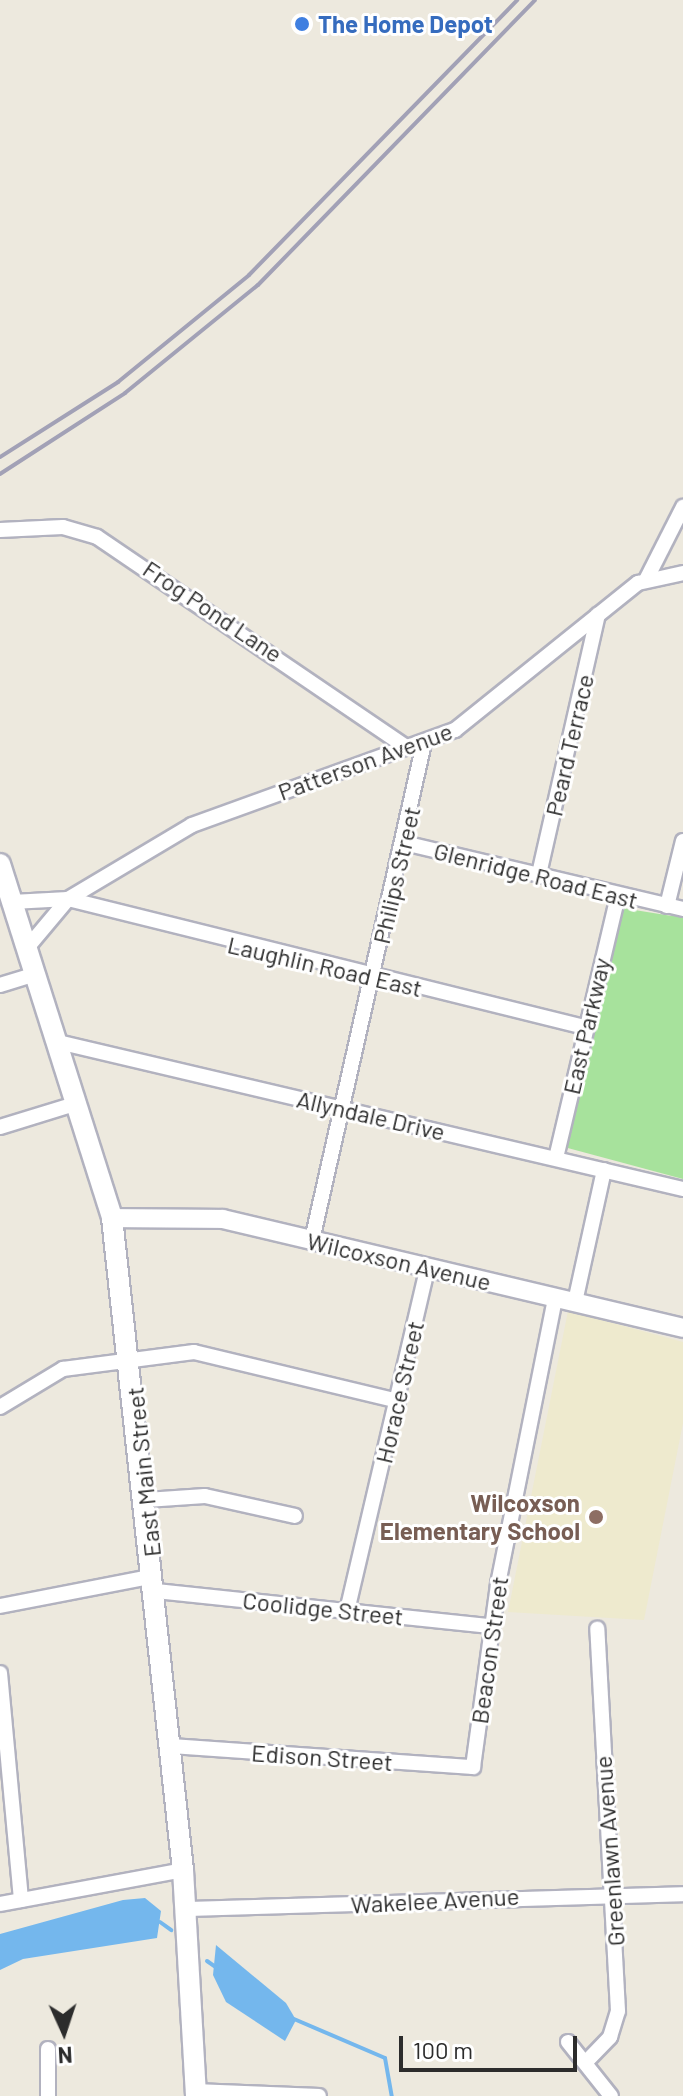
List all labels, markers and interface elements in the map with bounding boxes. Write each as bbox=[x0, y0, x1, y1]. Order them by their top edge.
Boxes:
place label: The Home Depot bbox=[318, 10, 493, 38]
marker: The Home Depot bbox=[293, 15, 311, 33]
street label: Frog Pond Lane bbox=[138, 554, 288, 668]
street label: Peard Terrace bbox=[539, 671, 599, 819]
street label: Patterson Avenue bbox=[274, 716, 456, 806]
street label: Philips Street bbox=[366, 804, 426, 946]
street label: Glenridge Road East bbox=[431, 836, 641, 914]
street label: Laughlin Road East bbox=[225, 930, 425, 1002]
street label: East Parkway bbox=[556, 955, 616, 1097]
street label: Allyndale Drive bbox=[294, 1084, 448, 1146]
street label: Wilcoxson Avenue bbox=[304, 1226, 494, 1296]
street label: Horace Street bbox=[369, 1318, 429, 1466]
street label: East Main Street bbox=[120, 1386, 166, 1558]
place label: Wilcoxson Elementary School bbox=[380, 1489, 580, 1545]
marker: Wilcoxson Elementary School bbox=[587, 1508, 605, 1526]
street label: Beacon Street bbox=[464, 1574, 514, 1726]
street label: Coolidge Street bbox=[241, 1585, 405, 1631]
street label: Edison Street bbox=[250, 1738, 394, 1776]
street label: Greenlawn Avenue bbox=[588, 1755, 630, 1947]
street label: Wakelee Avenue bbox=[350, 1881, 520, 1919]
north arrow bbox=[24, 1992, 104, 2072]
scale bar bbox=[403, 2020, 581, 2070]
text: 100 m bbox=[413, 2035, 473, 2064]
text: N bbox=[57, 2043, 73, 2069]

